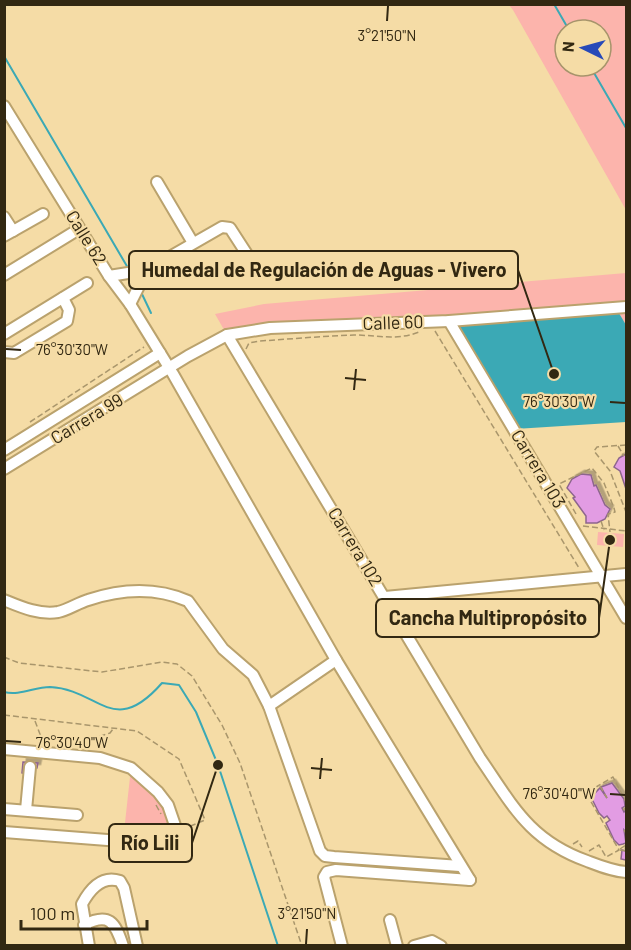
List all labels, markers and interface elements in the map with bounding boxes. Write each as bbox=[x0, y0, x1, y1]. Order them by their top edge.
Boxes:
north arrow bbox=[553, 18, 613, 78]
text: 3°21'50"N bbox=[358, 26, 416, 44]
text: N bbox=[558, 41, 577, 53]
street label: Calle 62 bbox=[62, 206, 112, 269]
callout: Humedal de Regulación de Aguas - Vivero bbox=[129, 251, 518, 289]
text: Humedal de Regulación de Aguas - Vivero bbox=[141, 257, 507, 281]
street label: Calle 60 bbox=[362, 310, 424, 334]
text: 76°30'30"W bbox=[36, 340, 108, 358]
street label: Carrera 99 bbox=[46, 388, 127, 448]
text: 76°30'30"W bbox=[523, 392, 595, 410]
street label: Carrera 103 bbox=[507, 425, 571, 512]
street label: Carrera 102 bbox=[324, 503, 388, 590]
callout: Cancha Multipropósito bbox=[376, 599, 599, 637]
text: Cancha Multipropósito bbox=[389, 605, 587, 629]
text: 76°30'40"W bbox=[36, 733, 108, 751]
text: 76°30'40"W bbox=[523, 784, 595, 802]
callout: Río Lili bbox=[109, 824, 192, 862]
text: Río Lili bbox=[121, 830, 179, 854]
scale bar bbox=[21, 893, 147, 931]
text: 100 m bbox=[30, 902, 75, 924]
text: 3°21'50"N bbox=[278, 904, 336, 922]

